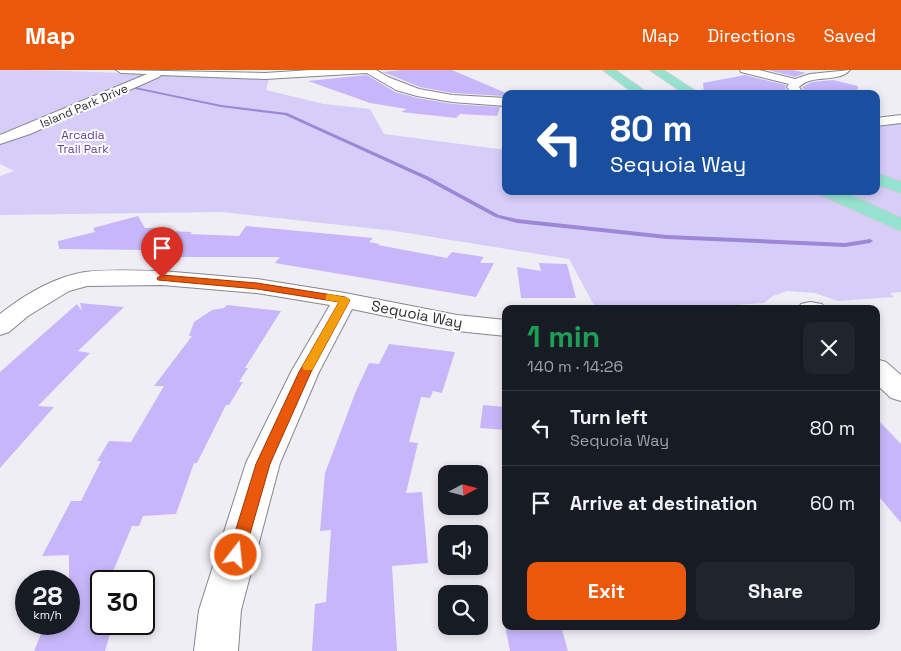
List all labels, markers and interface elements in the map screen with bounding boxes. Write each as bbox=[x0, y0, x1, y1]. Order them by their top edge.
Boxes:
text: Map bbox=[25, 20, 75, 51]
text: Map bbox=[642, 24, 679, 47]
text: Directions bbox=[707, 24, 796, 47]
text: Saved bbox=[824, 24, 876, 47]
street label: Island Park Drive bbox=[38, 80, 130, 132]
text: 80 m bbox=[610, 107, 692, 151]
icon: left bbox=[527, 110, 592, 175]
park label: Arcadia Trail Park bbox=[57, 127, 109, 157]
text: Sequoia Way bbox=[610, 150, 746, 178]
pin bbox=[141, 227, 183, 278]
icon: arrive bbox=[148, 234, 176, 262]
street label: Sequoia Way bbox=[370, 296, 464, 332]
text: 1 min bbox=[527, 317, 600, 356]
button: close bbox=[803, 322, 855, 374]
text: 140 m · 14:26 bbox=[527, 356, 623, 377]
text: Turn left bbox=[570, 405, 648, 430]
icon: left bbox=[527, 414, 555, 442]
text: 80 m bbox=[810, 416, 855, 441]
text: Sequoia Way bbox=[570, 430, 669, 451]
north arrow bbox=[438, 465, 488, 515]
map controls bbox=[438, 465, 488, 635]
icon: arrive bbox=[527, 489, 555, 517]
text: Arrive at destination bbox=[570, 491, 758, 516]
text: 60 m bbox=[810, 491, 855, 516]
button: sound bbox=[438, 525, 488, 575]
position arrow bbox=[209, 528, 261, 580]
button: Exit bbox=[527, 562, 686, 620]
button: Share bbox=[696, 562, 855, 620]
speed limit sign: 30 bbox=[90, 570, 155, 635]
text: 28 bbox=[33, 580, 62, 612]
button: search bbox=[438, 585, 488, 635]
text: km/h bbox=[33, 607, 62, 623]

